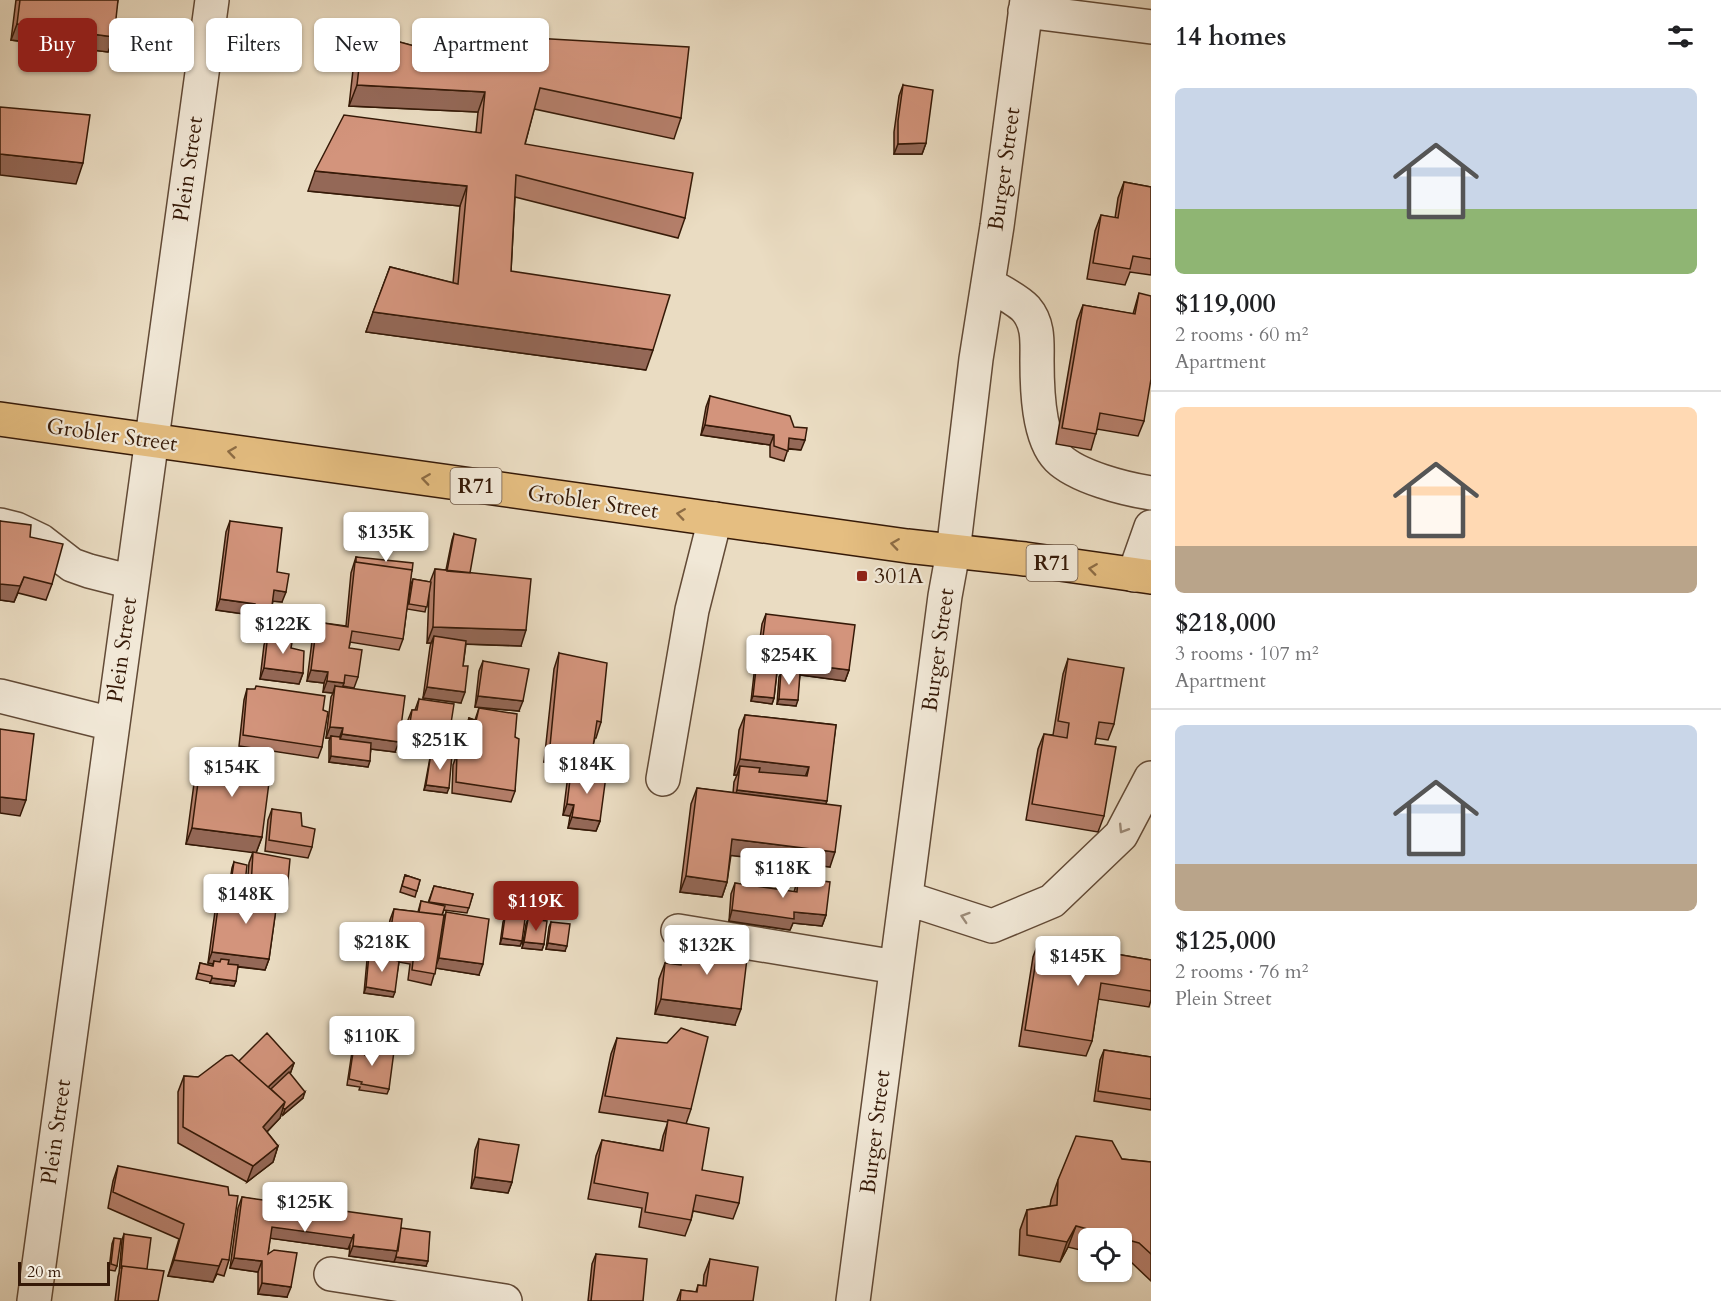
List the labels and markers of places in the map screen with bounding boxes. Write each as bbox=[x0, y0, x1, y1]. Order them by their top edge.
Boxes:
pin: $135K bbox=[344, 512, 428, 563]
place label: 301A bbox=[874, 561, 924, 591]
marker: 301A bbox=[855, 569, 869, 583]
pin: $122K bbox=[241, 604, 325, 655]
pin: $254K bbox=[747, 635, 831, 686]
pin: $251K bbox=[398, 720, 482, 771]
pin: $184K bbox=[545, 744, 629, 795]
pin: $154K bbox=[190, 747, 274, 798]
pin: $118K bbox=[741, 848, 825, 899]
pin: $148K bbox=[204, 874, 288, 925]
pin: $119K bbox=[494, 881, 578, 932]
pin: $218K bbox=[340, 922, 424, 973]
pin: $132K bbox=[665, 925, 749, 976]
pin: $145K bbox=[1036, 936, 1120, 987]
pin: $110K bbox=[330, 1016, 414, 1067]
pin: $125K bbox=[263, 1182, 347, 1233]

